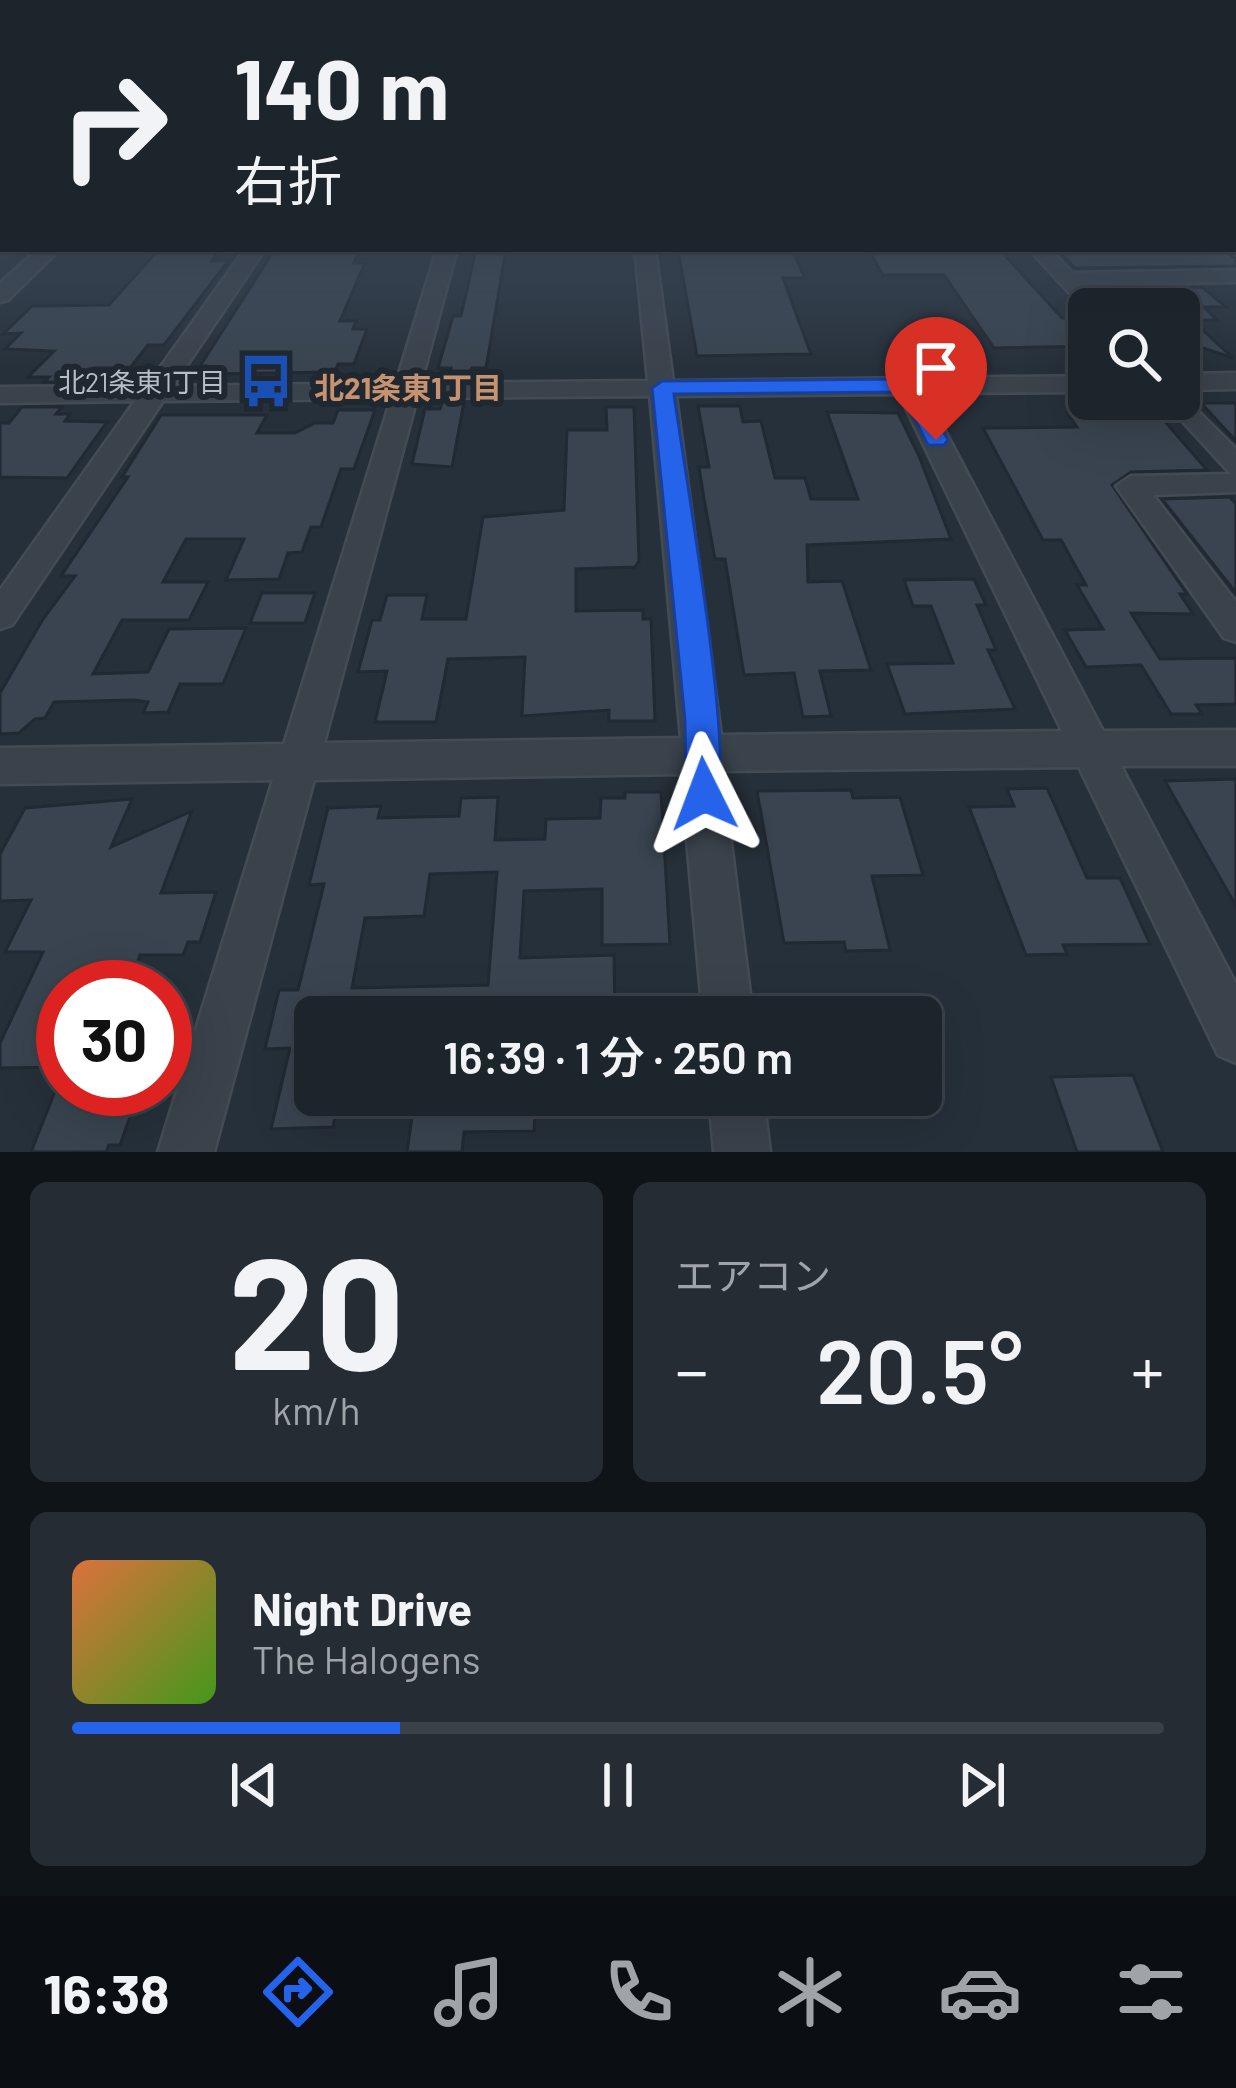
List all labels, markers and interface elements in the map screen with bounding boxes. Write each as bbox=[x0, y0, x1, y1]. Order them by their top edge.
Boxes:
text: 140 m bbox=[234, 36, 449, 137]
icon: right bbox=[36, 48, 192, 204]
text: 右折 bbox=[234, 147, 342, 212]
map controls bbox=[1068, 288, 1200, 420]
button: search bbox=[1068, 288, 1200, 420]
pin bbox=[885, 317, 987, 440]
icon: arrive bbox=[903, 335, 969, 401]
bus stop icon: 北21条東1丁目 bbox=[237, 352, 295, 410]
place label: 北21条東1丁目 bbox=[58, 365, 226, 397]
district label: 北21条東1丁目 bbox=[314, 369, 502, 405]
position arrow bbox=[641, 731, 767, 857]
speed limit sign: 30 bbox=[36, 960, 192, 1116]
text: 16:39 · 1 分 · 250 m bbox=[443, 1029, 793, 1083]
text: 20 bbox=[228, 1214, 405, 1401]
text: エアコン bbox=[675, 1251, 831, 1298]
text: 20.5° bbox=[816, 1314, 1023, 1422]
text: − bbox=[675, 1329, 708, 1408]
text: + bbox=[1131, 1329, 1164, 1408]
text: km/h bbox=[272, 1386, 361, 1433]
text: Night Drive bbox=[252, 1581, 472, 1635]
text: The Halogens bbox=[252, 1635, 481, 1682]
icon: previous bbox=[221, 1752, 287, 1818]
icon: pause bbox=[585, 1752, 651, 1818]
icon: next bbox=[949, 1752, 1015, 1818]
icon: directions bbox=[256, 1950, 340, 2034]
icon: music bbox=[427, 1950, 511, 2034]
icon: phone bbox=[597, 1950, 681, 2034]
icon: climate bbox=[768, 1950, 852, 2034]
icon: car bbox=[938, 1950, 1022, 2034]
icon: filters bbox=[1109, 1950, 1193, 2034]
text: 16:38 bbox=[43, 1960, 169, 2025]

